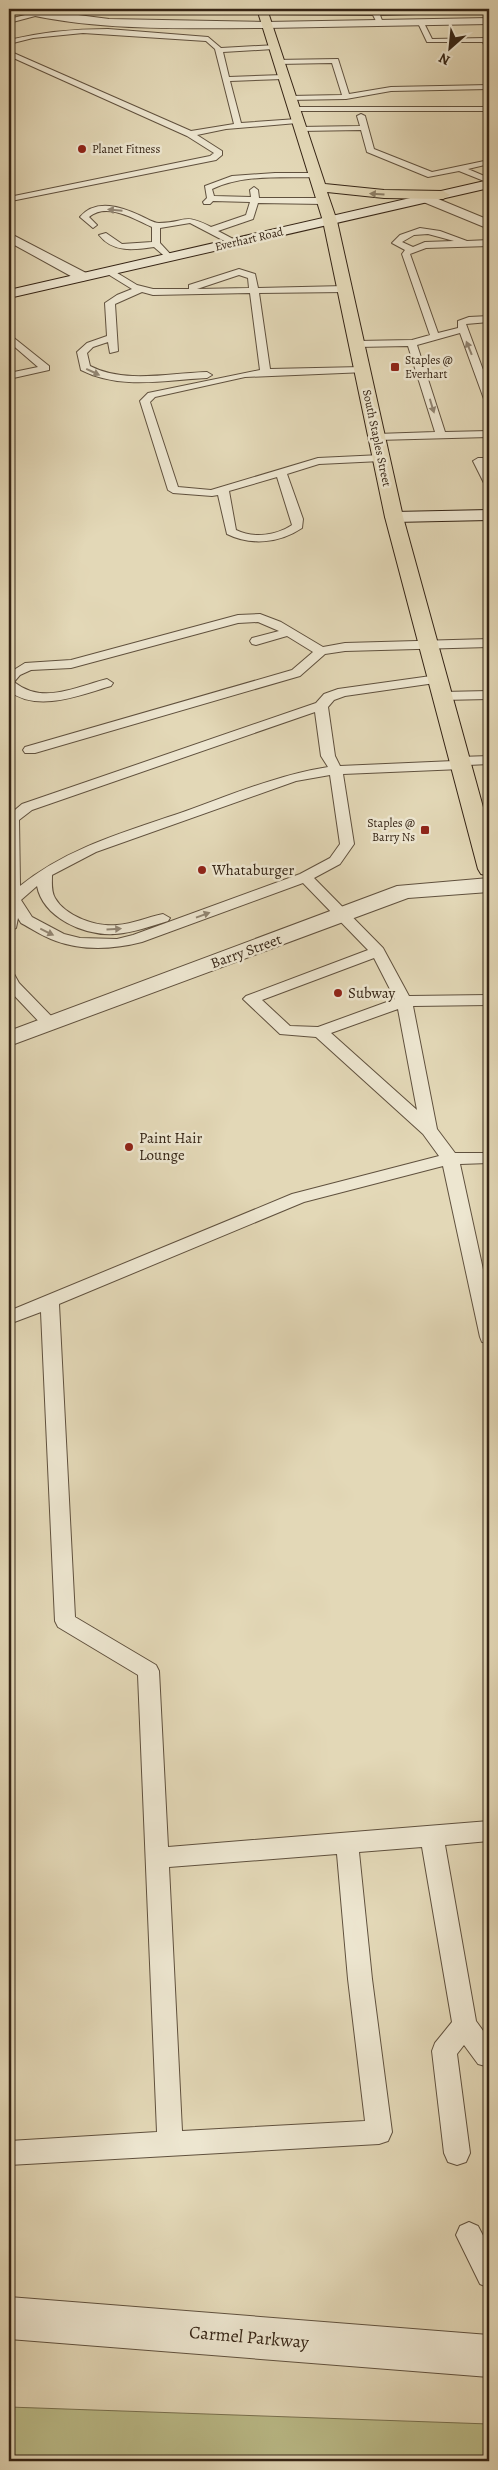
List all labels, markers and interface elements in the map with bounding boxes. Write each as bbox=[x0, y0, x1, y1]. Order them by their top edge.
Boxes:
north arrow bbox=[426, 22, 476, 72]
text: N bbox=[435, 48, 453, 70]
place label: Planet Fitness bbox=[92, 141, 160, 157]
marker: Planet Fitness bbox=[76, 143, 88, 155]
one-way arrow bbox=[369, 189, 385, 197]
one-way arrow bbox=[106, 205, 122, 213]
street label: Everhart Road bbox=[213, 223, 285, 255]
one-way arrow bbox=[465, 340, 473, 355]
place label: Staples @ Everhart bbox=[405, 352, 453, 382]
marker: Staples @ Everhart bbox=[389, 361, 401, 373]
one-way arrow bbox=[86, 368, 100, 376]
street label: South Staples Street bbox=[359, 388, 395, 488]
one-way arrow bbox=[429, 398, 436, 413]
place label: Staples @ Barry Ns bbox=[367, 815, 415, 845]
marker: Staples @ Barry Ns bbox=[419, 824, 431, 836]
place label: Whataburger bbox=[211, 860, 294, 880]
marker: Whataburger bbox=[196, 864, 208, 876]
one-way arrow bbox=[196, 911, 211, 919]
one-way arrow bbox=[106, 925, 122, 933]
one-way arrow bbox=[40, 928, 54, 936]
street label: Barry Street bbox=[208, 929, 284, 973]
place label: Subway bbox=[348, 983, 395, 1003]
marker: Subway bbox=[332, 987, 344, 999]
place label: Paint Hair Lounge bbox=[139, 1128, 203, 1165]
marker: Paint Hair Lounge bbox=[123, 1141, 135, 1153]
street label: Carmel Parkway bbox=[188, 2320, 311, 2354]

